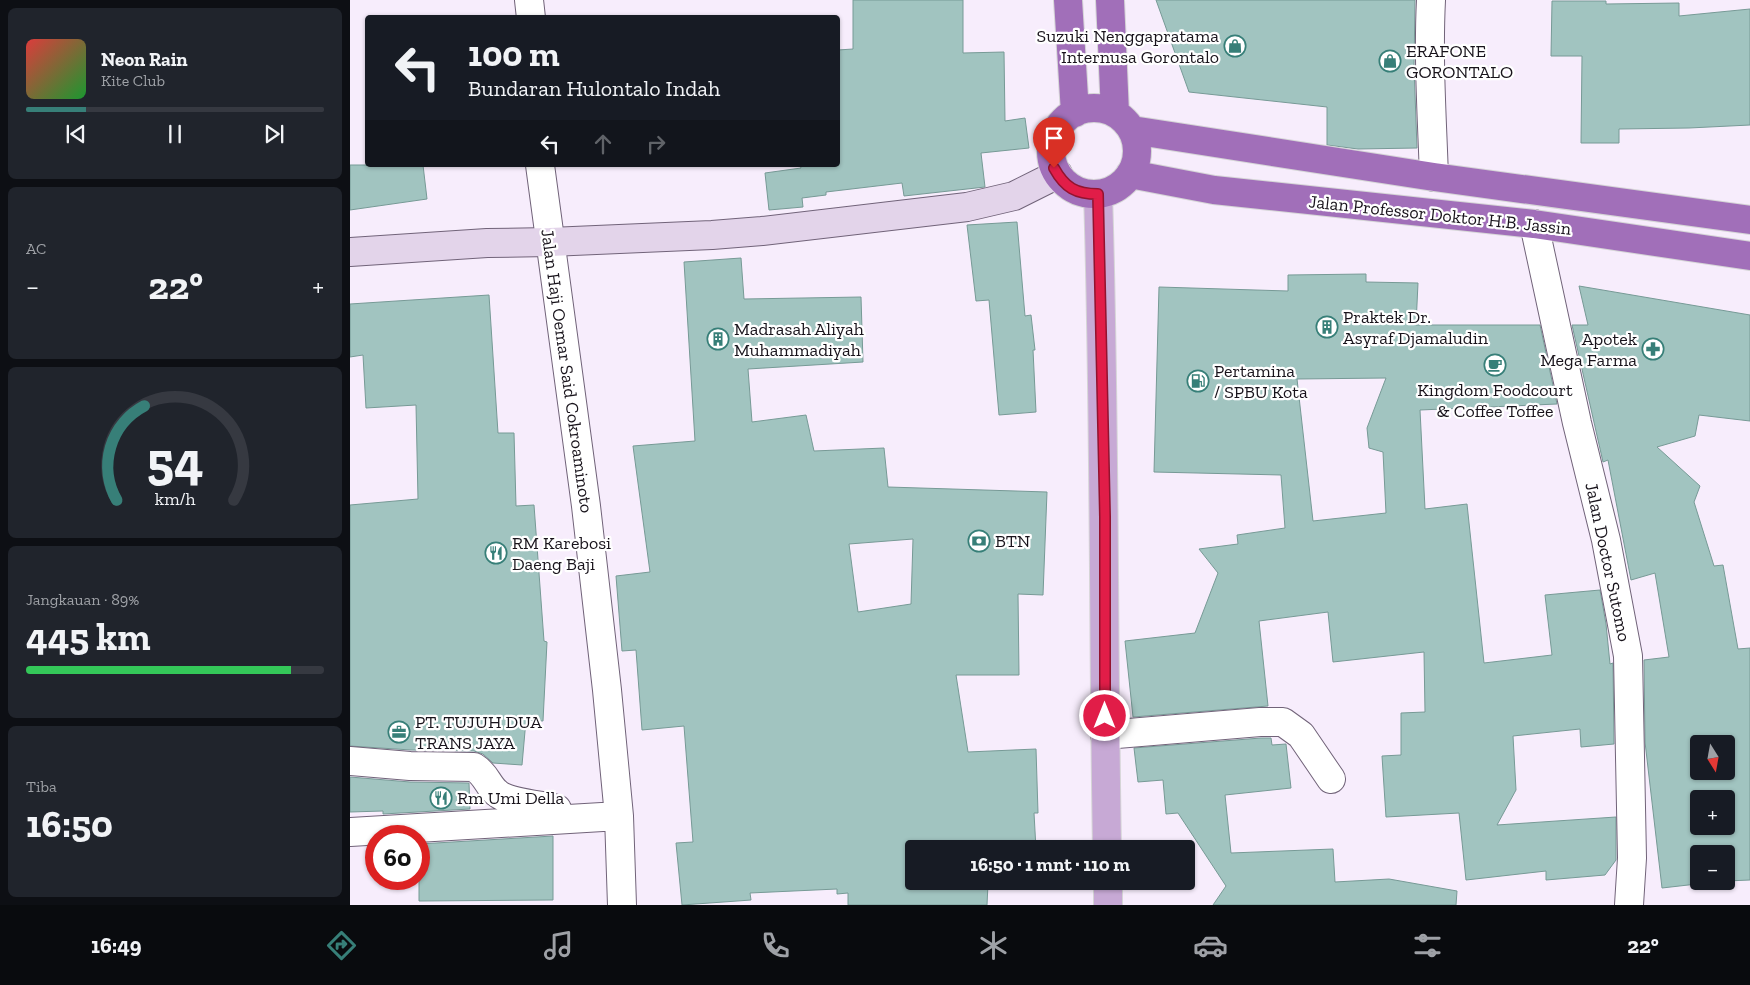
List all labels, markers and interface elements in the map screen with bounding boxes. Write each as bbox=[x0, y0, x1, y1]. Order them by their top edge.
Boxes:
place label: Suzuki Nenggapratama Internusa Gorontalo bbox=[1037, 25, 1219, 68]
text: 100 m bbox=[468, 33, 560, 75]
shop icon: Suzuki Nenggapratama Internusa Gorontalo bbox=[1223, 34, 1247, 58]
icon: left bbox=[385, 35, 450, 100]
place label: ERAFONE GORONTALO bbox=[1406, 40, 1513, 83]
text: Neon Rain bbox=[101, 48, 188, 71]
shop icon: ERAFONE GORONTALO bbox=[1378, 49, 1402, 73]
text: Kite Club bbox=[101, 71, 165, 90]
text: Bundaran Hulontalo Indah bbox=[468, 75, 720, 102]
pin bbox=[1033, 117, 1075, 168]
icon: previous bbox=[62, 120, 90, 148]
icon: pause bbox=[161, 120, 189, 148]
icon: next bbox=[260, 120, 288, 148]
icon: arrive bbox=[1040, 124, 1068, 152]
icon: left bbox=[536, 130, 564, 158]
icon: ahead bbox=[589, 130, 617, 158]
icon: right bbox=[642, 130, 670, 158]
street label: Jalan Professor Doktor H.B. Jassin bbox=[1308, 190, 1573, 240]
street label: Jalan Haji Oemar Said Cokroaminoto bbox=[536, 228, 598, 514]
text: AC bbox=[26, 239, 46, 258]
text: 22° bbox=[148, 263, 203, 309]
text: − bbox=[26, 270, 39, 303]
text: + bbox=[312, 270, 324, 303]
place label: Praktek Dr. Asyraf Djamaludin bbox=[1343, 306, 1489, 349]
building icon: Praktek Dr. Asyraf Djamaludin bbox=[1315, 315, 1339, 339]
place label: Madrasah Aliyah Muhammadiyah bbox=[734, 318, 864, 361]
building icon: Madrasah Aliyah Muhammadiyah bbox=[706, 327, 730, 351]
place label: Apotek Mega Farma bbox=[1540, 328, 1638, 371]
pharmacy icon: Apotek Mega Farma bbox=[1641, 337, 1665, 361]
cafe icon: Kingdom Foodcourt & Coffee Toffee bbox=[1483, 353, 1507, 377]
place label: Pertamina / SPBU Kota bbox=[1214, 360, 1308, 403]
fuel station icon: Pertamina / SPBU Kota bbox=[1186, 369, 1210, 393]
place label: Kingdom Foodcourt & Coffee Toffee bbox=[1417, 379, 1573, 422]
text: 54 bbox=[147, 430, 203, 492]
street label: Jalan Doctor Sutomo bbox=[1580, 480, 1636, 644]
text: km/h bbox=[155, 488, 195, 510]
bank icon: BTN bbox=[967, 529, 991, 553]
place label: BTN bbox=[995, 530, 1030, 552]
place label: RM Karebosi Daeng Baji bbox=[512, 532, 611, 575]
restaurant icon: RM Karebosi Daeng Baji bbox=[484, 541, 508, 565]
text: Jangkauan · 89% bbox=[26, 590, 139, 609]
text: 445 km bbox=[26, 614, 151, 660]
position arrow bbox=[1078, 689, 1130, 741]
place label: PT. TUJUH DUA TRANS JAYA bbox=[415, 711, 542, 754]
office icon: PT. TUJUH DUA TRANS JAYA bbox=[387, 720, 411, 744]
north arrow bbox=[1690, 735, 1735, 780]
map controls bbox=[1690, 735, 1735, 890]
text: Tiba bbox=[26, 777, 57, 796]
restaurant icon: Rm Umi Della bbox=[429, 786, 453, 810]
place label: Rm Umi Della bbox=[457, 787, 565, 809]
button: + bbox=[1690, 790, 1735, 835]
text: 16:50 bbox=[26, 801, 113, 847]
speed limit sign: 60 bbox=[365, 825, 430, 890]
button: − bbox=[1690, 845, 1735, 890]
text: 16:50 · 1 mnt · 110 m bbox=[970, 853, 1130, 876]
icon: directions bbox=[324, 928, 359, 963]
icon: music bbox=[541, 928, 576, 963]
icon: phone bbox=[758, 928, 793, 963]
icon: climate bbox=[976, 928, 1011, 963]
icon: car bbox=[1193, 928, 1228, 963]
icon: filters bbox=[1410, 928, 1445, 963]
text: 16:49 bbox=[91, 932, 142, 959]
text: 22° bbox=[1627, 932, 1659, 959]

